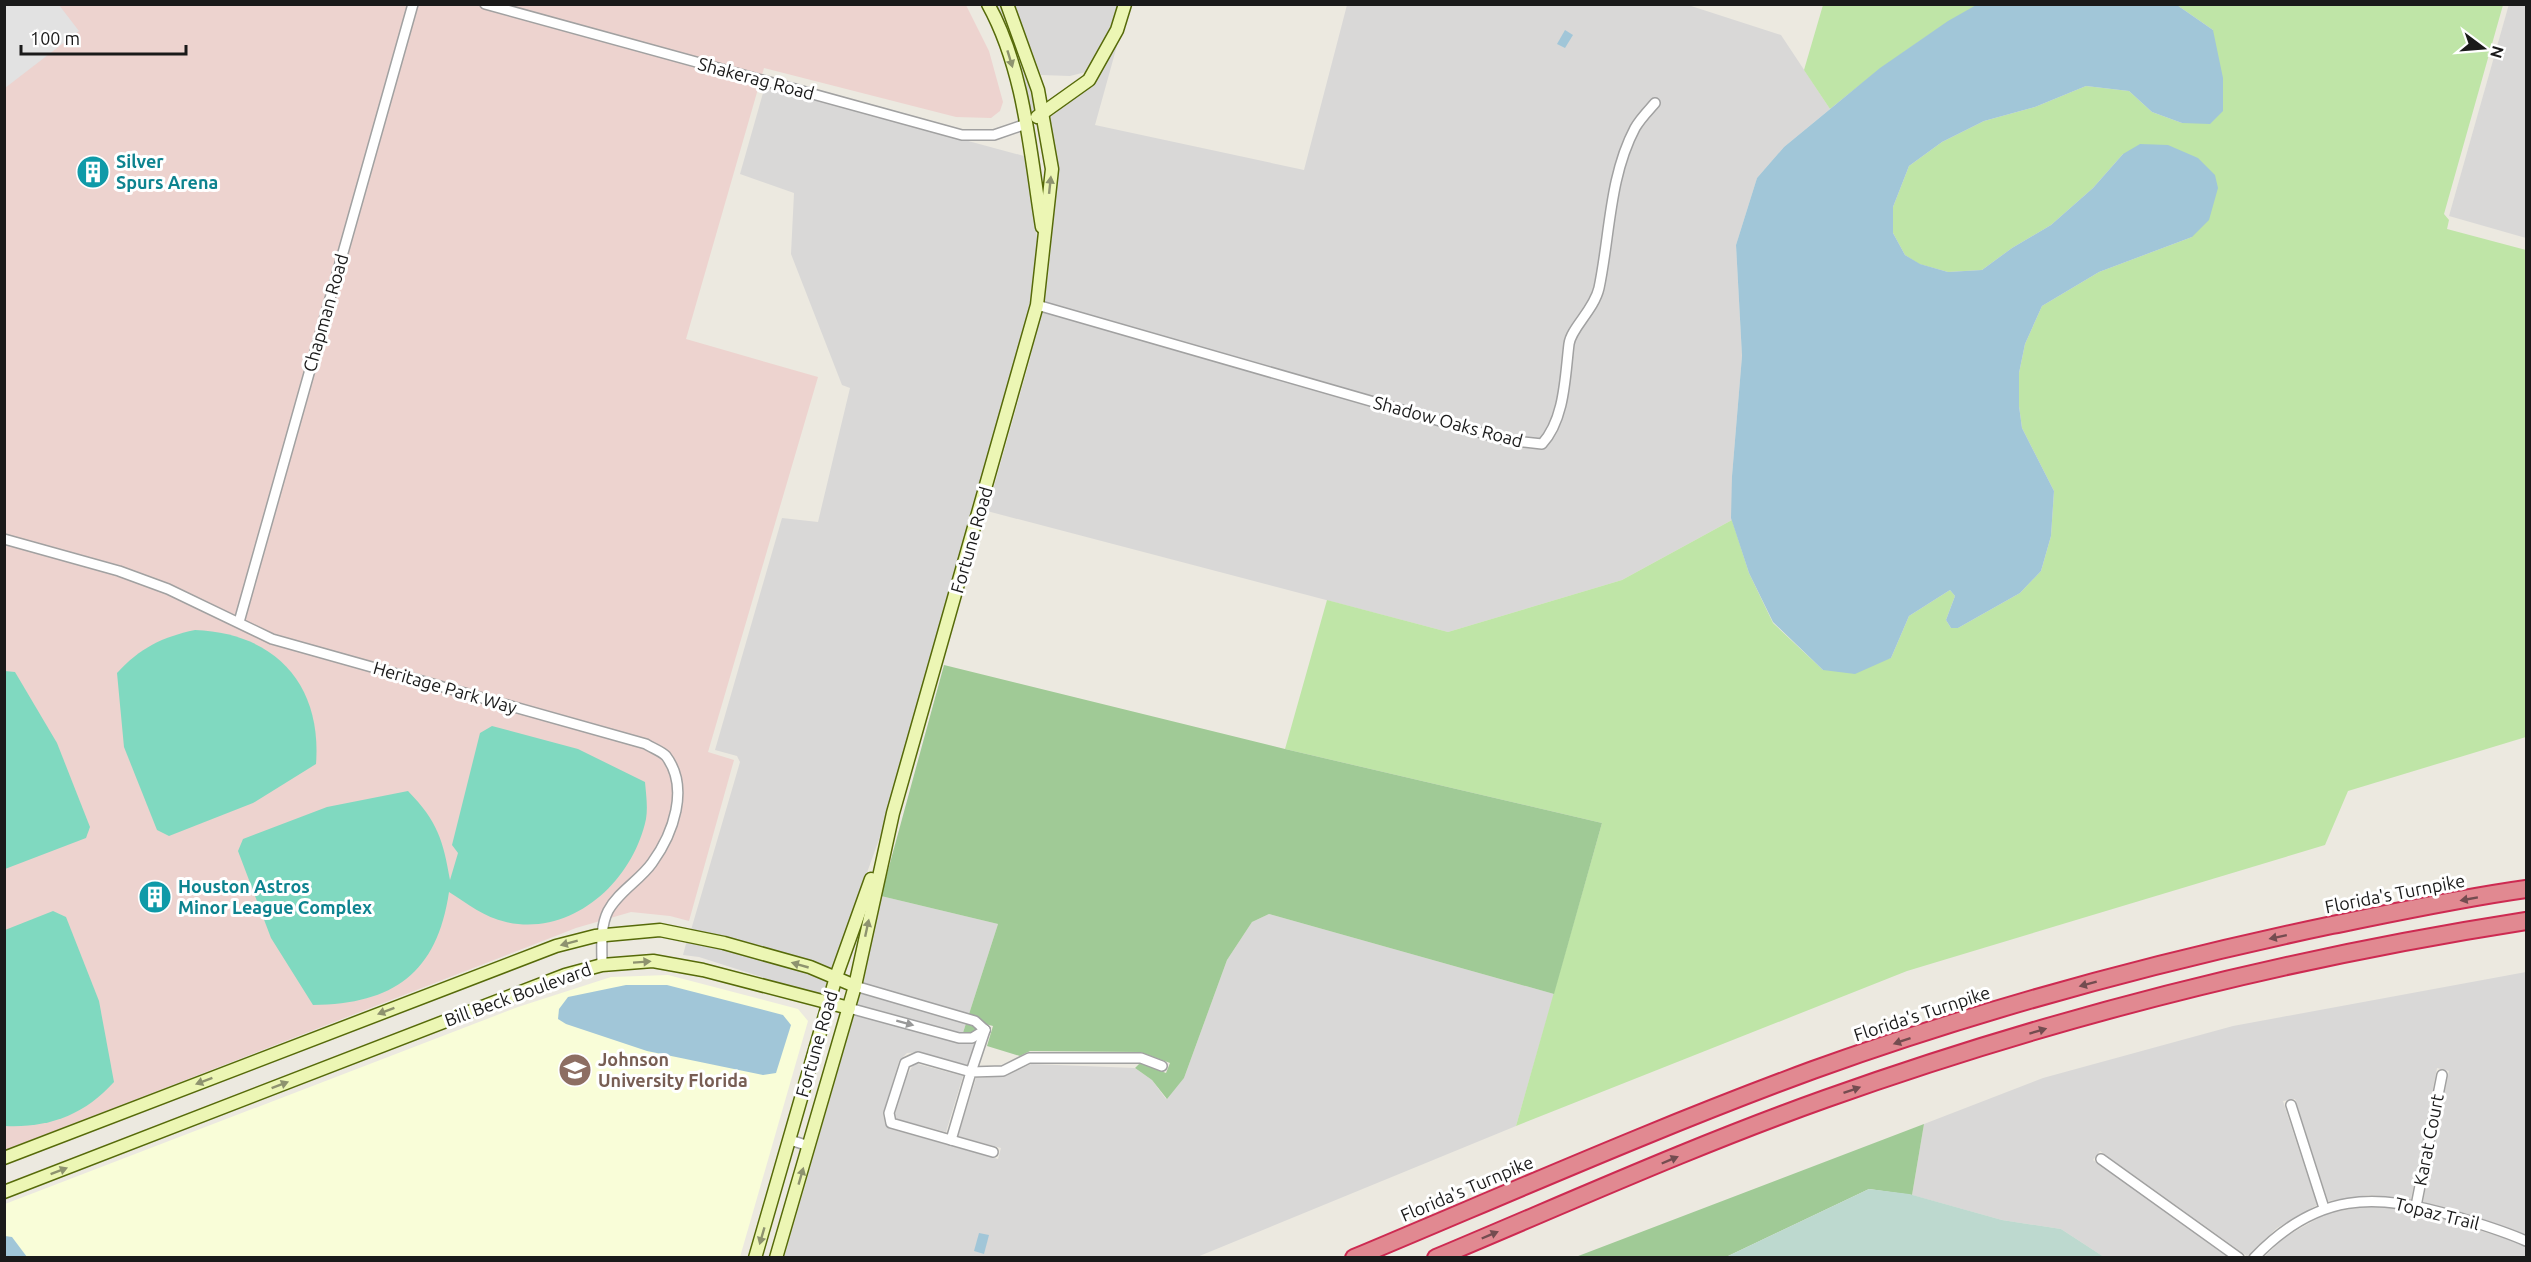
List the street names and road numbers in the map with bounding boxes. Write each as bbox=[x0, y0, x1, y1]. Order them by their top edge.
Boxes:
street label: Shakerag Road bbox=[696, 53, 817, 103]
street label: Chapman Road bbox=[299, 251, 351, 374]
street label: Shadow Oaks Road bbox=[1371, 391, 1525, 451]
street label: Fortune Road bbox=[946, 484, 996, 595]
street label: Heritage Park Way bbox=[371, 657, 520, 717]
street label: Florida's Turnpike bbox=[2323, 870, 2467, 916]
street label: Bill Beck Boulevard bbox=[442, 958, 594, 1030]
street label: Florida's Turnpike bbox=[1851, 982, 1992, 1045]
street label: Fortune Road bbox=[791, 988, 841, 1099]
street label: Karat Court bbox=[2409, 1092, 2447, 1187]
street label: Florida's Turnpike bbox=[1397, 1151, 1536, 1225]
street label: Topaz Trail bbox=[2393, 1193, 2482, 1233]

